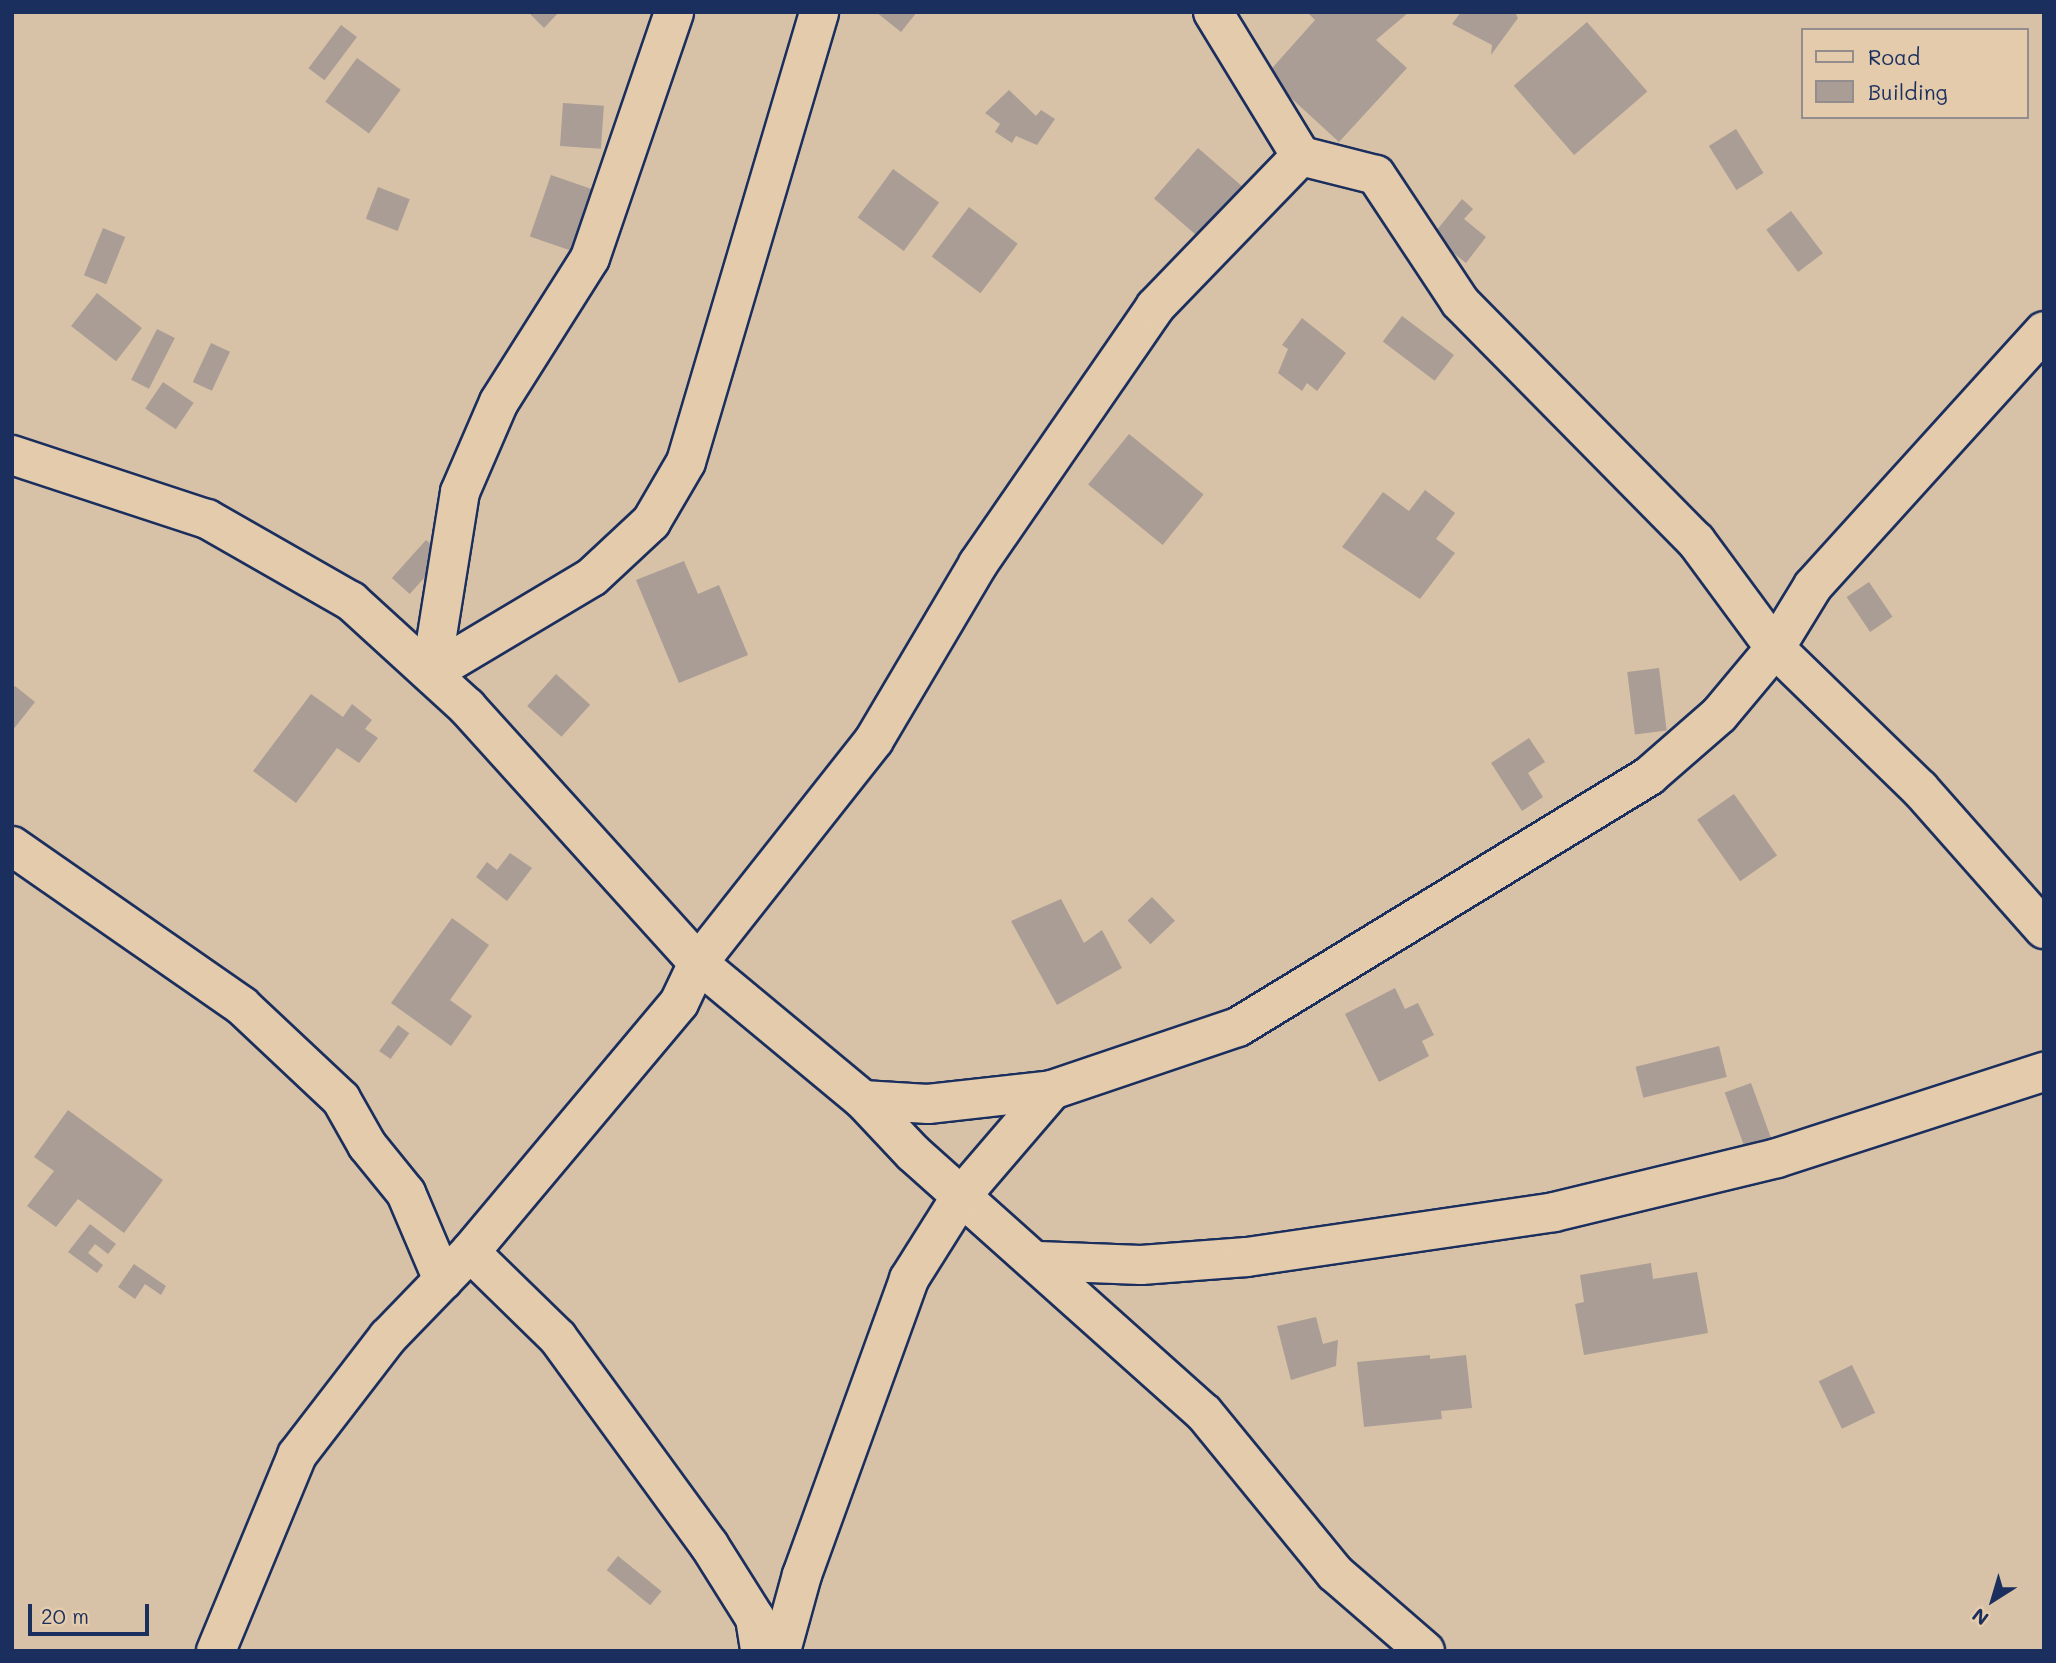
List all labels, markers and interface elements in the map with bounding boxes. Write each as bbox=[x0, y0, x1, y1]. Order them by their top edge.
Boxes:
legend bbox=[1800, 28, 2028, 119]
text: Road bbox=[1868, 43, 1920, 70]
text: Building bbox=[1868, 78, 1948, 105]
north arrow bbox=[1958, 1565, 2028, 1635]
scale bar bbox=[32, 1590, 152, 1634]
text: 20 m bbox=[41, 1602, 89, 1629]
text: N bbox=[1967, 1603, 1993, 1631]

